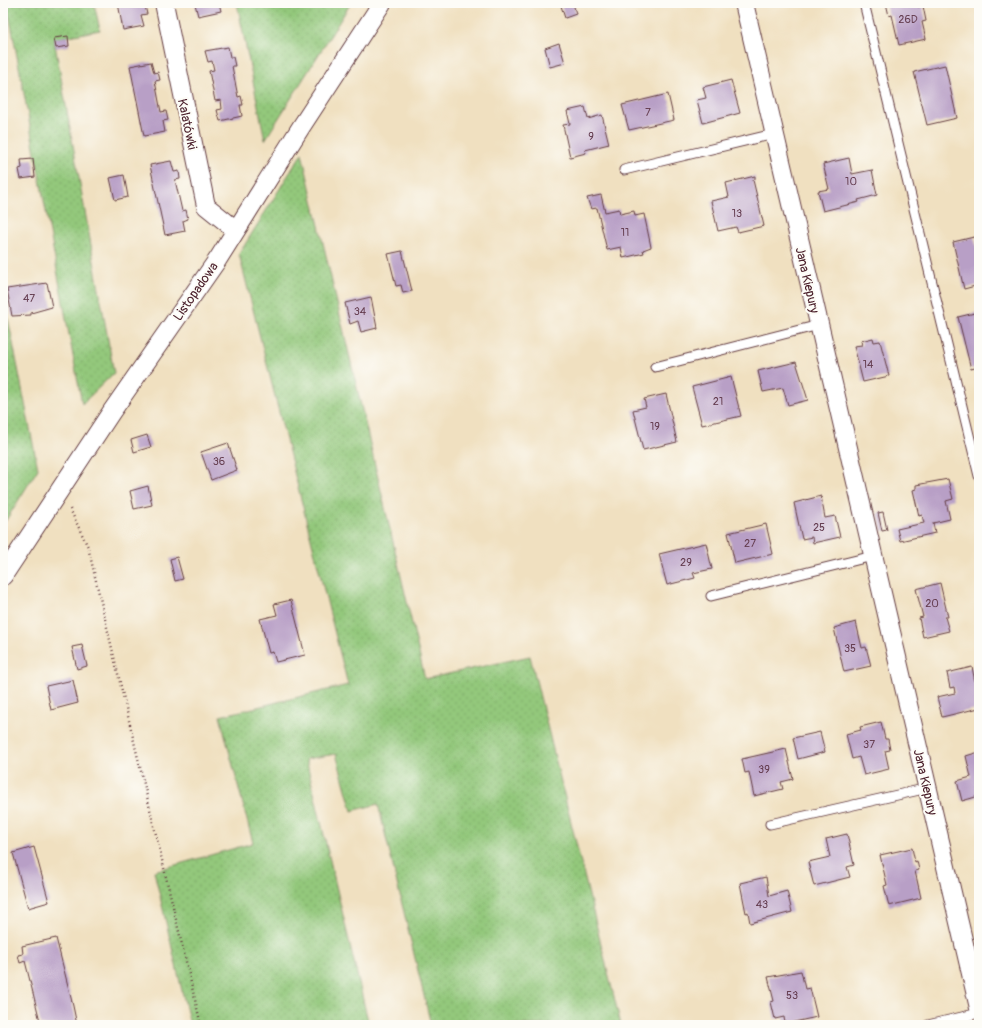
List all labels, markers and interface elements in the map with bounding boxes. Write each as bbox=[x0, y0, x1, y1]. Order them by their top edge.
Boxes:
house number: 26D bbox=[898, 13, 918, 26]
street label: Kalatówki bbox=[174, 97, 200, 151]
house number: 7 bbox=[645, 106, 651, 119]
house number: 9 bbox=[588, 130, 594, 143]
house number: 10 bbox=[845, 175, 857, 188]
house number: 13 bbox=[732, 207, 742, 220]
house number: 11 bbox=[621, 226, 629, 239]
street label: Jana Kiepury bbox=[792, 246, 823, 315]
street label: Listopadowa bbox=[170, 259, 222, 324]
house number: 47 bbox=[23, 292, 35, 305]
house number: 34 bbox=[354, 305, 367, 318]
house number: 14 bbox=[863, 358, 874, 371]
house number: 21 bbox=[713, 395, 723, 408]
house number: 19 bbox=[650, 420, 660, 433]
house number: 36 bbox=[213, 455, 225, 468]
house number: 25 bbox=[813, 521, 825, 534]
house number: 27 bbox=[744, 537, 756, 550]
house number: 29 bbox=[680, 556, 692, 569]
house number: 20 bbox=[925, 597, 939, 610]
house number: 35 bbox=[844, 642, 856, 655]
house number: 37 bbox=[863, 738, 875, 751]
street label: Jana Kiepury bbox=[910, 748, 941, 817]
house number: 39 bbox=[758, 763, 770, 776]
house number: 43 bbox=[756, 898, 768, 911]
house number: 53 bbox=[786, 989, 798, 1002]

